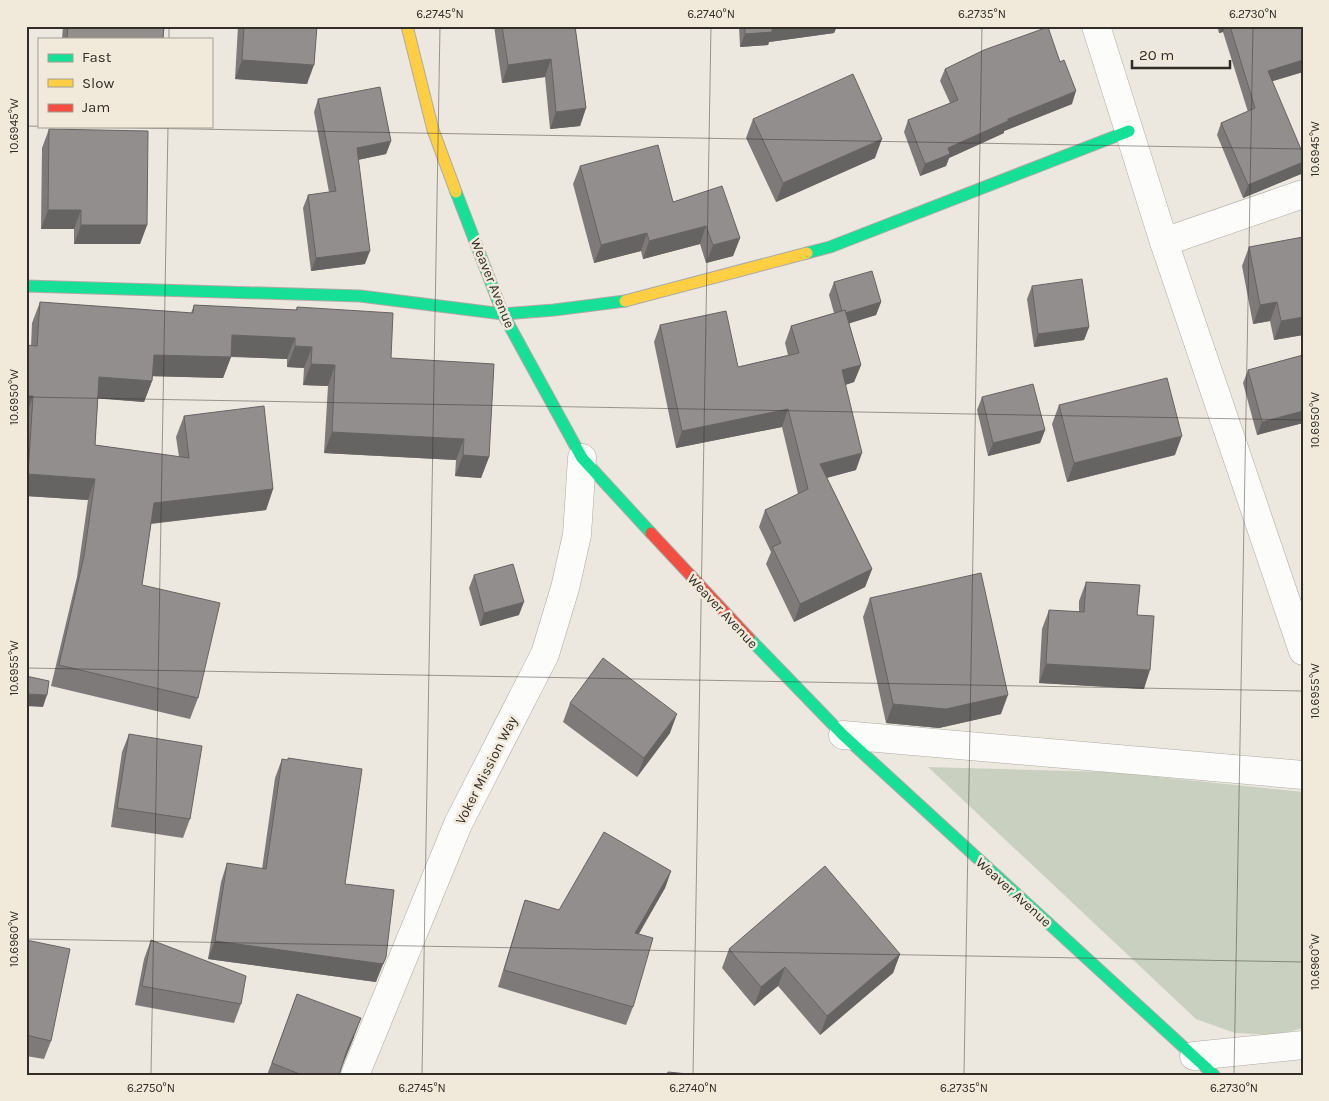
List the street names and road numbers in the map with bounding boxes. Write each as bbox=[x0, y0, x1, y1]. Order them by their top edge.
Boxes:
street label: Weaver Avenue bbox=[467, 236, 518, 331]
street label: Weaver Avenue bbox=[684, 571, 761, 652]
street label: Voker Mission Way bbox=[452, 713, 521, 827]
street label: Weaver Avenue bbox=[972, 854, 1055, 931]

